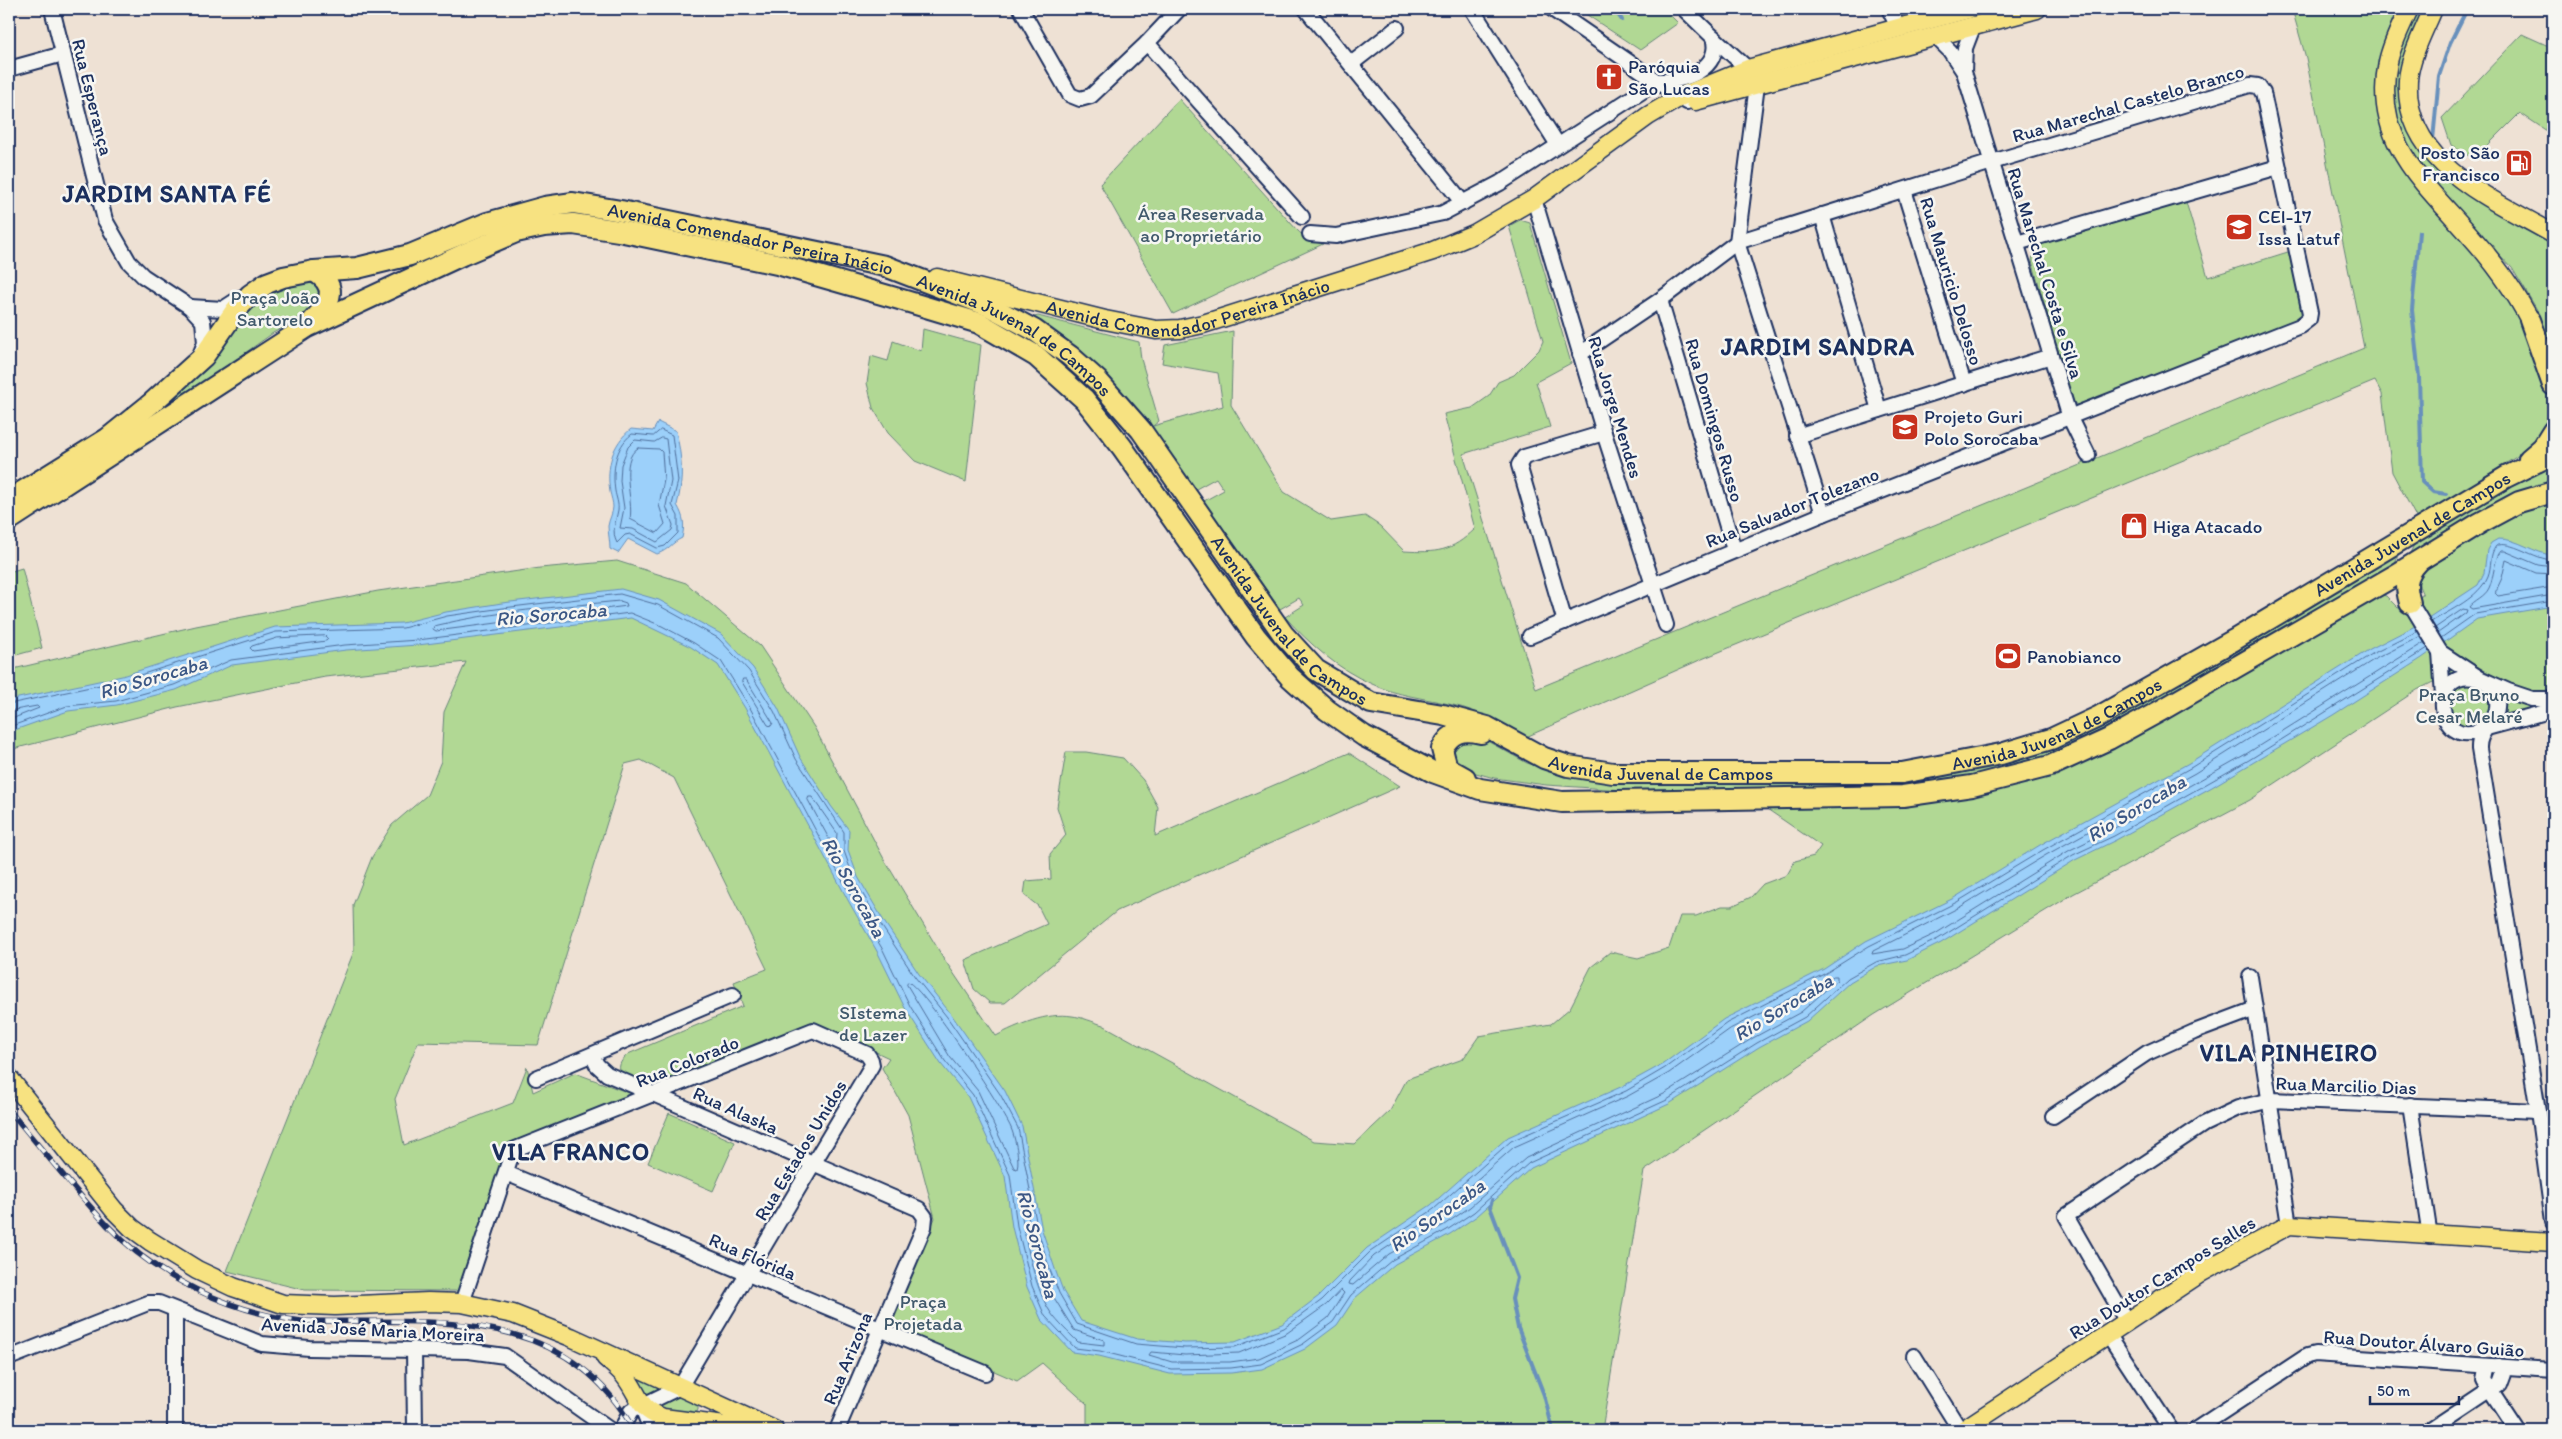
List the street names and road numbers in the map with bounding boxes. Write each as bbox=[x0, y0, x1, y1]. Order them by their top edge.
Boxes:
street label: Rua Esperança bbox=[67, 36, 118, 158]
street label: Rua Marechal Castelo Branco bbox=[2010, 59, 2247, 148]
street label: Rua Marechal Costa e Silva bbox=[2002, 165, 2089, 382]
street label: Rua Mauricio Delosso bbox=[1915, 194, 1988, 368]
street label: Avenida Comendador Pereira Inácio bbox=[606, 198, 897, 280]
street label: Avenida Juvenal de Campos bbox=[914, 268, 1117, 401]
street label: Avenida Comendador Pereira Inácio bbox=[1044, 274, 1333, 343]
street label: Rua Jorge Mendes bbox=[1583, 333, 1648, 481]
street label: Rua Domingos Russo bbox=[1680, 336, 1749, 505]
street label: Rua Salvador Tolezano bbox=[1702, 462, 1882, 553]
street label: Avenida Juvenal de Campos bbox=[2310, 466, 2515, 602]
street label: Avenida Juvenal de Campos bbox=[1206, 531, 1372, 710]
street label: Avenida Juvenal de Campos bbox=[1950, 672, 2166, 775]
street label: Avenida Juvenal de Campos bbox=[1546, 749, 1773, 785]
street label: Rua Colorado bbox=[632, 1030, 742, 1093]
street label: Rua Marcilio Dias bbox=[2275, 1072, 2417, 1099]
street label: Rua Estados Unidos bbox=[749, 1076, 852, 1225]
street label: Rua Alaska bbox=[689, 1081, 782, 1140]
street label: Rua Doutor Campos Salles bbox=[2065, 1211, 2260, 1344]
street label: Rua Flórida bbox=[706, 1228, 800, 1285]
street label: Rua Arizona bbox=[818, 1308, 877, 1408]
street label: Avenida José Maria Moreira bbox=[261, 1312, 485, 1347]
street label: Rua Doutor Álvaro Guião bbox=[2323, 1325, 2525, 1362]

